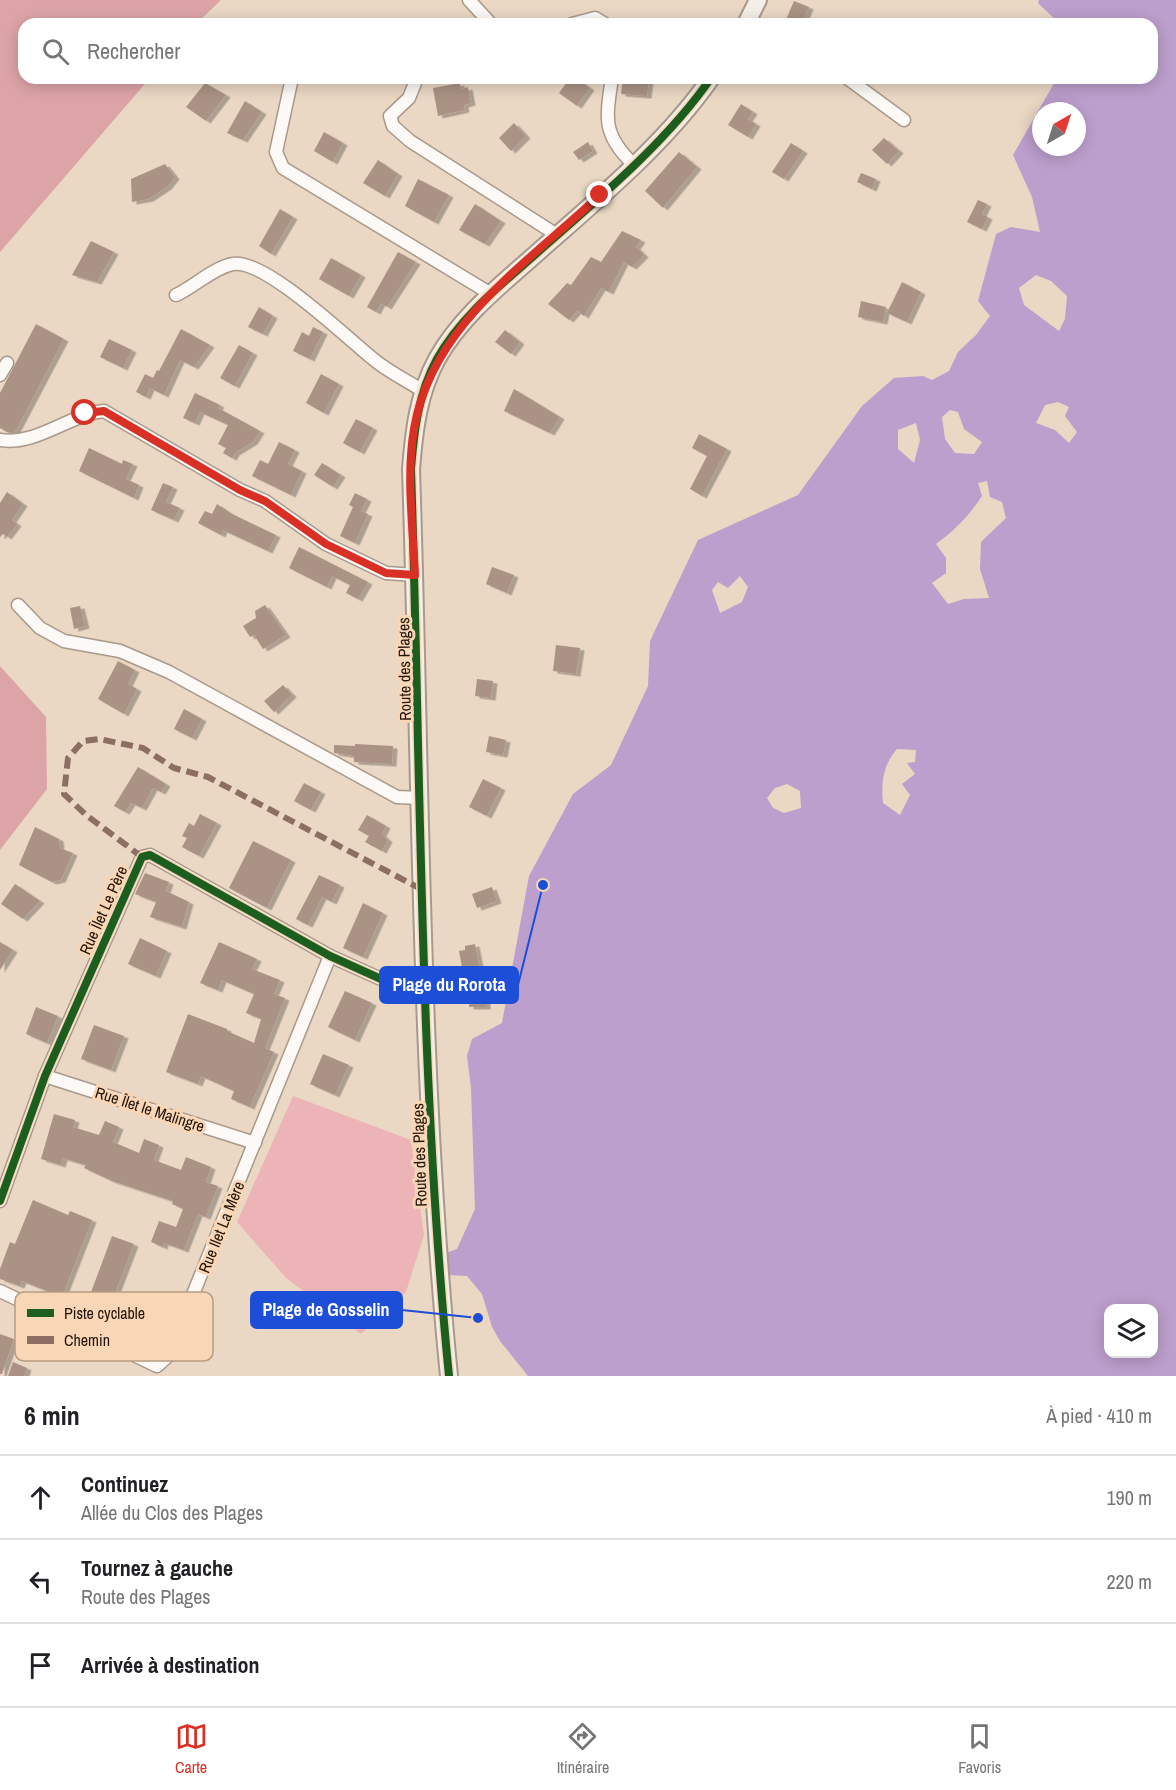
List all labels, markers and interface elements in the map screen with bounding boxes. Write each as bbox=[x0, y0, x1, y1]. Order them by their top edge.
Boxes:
search box bbox=[18, 18, 1158, 84]
icon: search bbox=[39, 35, 72, 68]
text: Rechercher bbox=[87, 36, 180, 66]
north arrow bbox=[1032, 102, 1086, 156]
route end bbox=[586, 181, 612, 207]
route start bbox=[71, 399, 97, 425]
street label: Route des Plages bbox=[392, 617, 416, 721]
street label: Rue Îlet Le Père bbox=[74, 862, 132, 958]
callout: Plage du Rorota bbox=[380, 967, 518, 1003]
text: Plage du Rorota bbox=[392, 972, 506, 997]
street label: Rue Îlet le Malingre bbox=[93, 1081, 207, 1137]
street label: Route des Plages bbox=[406, 1103, 432, 1207]
street label: Rue Ilet La Mère bbox=[193, 1178, 249, 1276]
legend bbox=[15, 1292, 213, 1361]
callout: Plage de Gosselin bbox=[251, 1292, 402, 1328]
text: Plage de Gosselin bbox=[262, 1297, 390, 1322]
text: Piste cyclable bbox=[64, 1302, 145, 1324]
map controls bbox=[1104, 1304, 1158, 1358]
button: layers bbox=[1104, 1304, 1158, 1358]
text: Chemin bbox=[64, 1329, 110, 1351]
text: 6 min bbox=[24, 1398, 80, 1433]
text: À pied · 410 m bbox=[1046, 1402, 1152, 1429]
text: Continuez bbox=[81, 1469, 168, 1499]
icon: ahead bbox=[24, 1481, 57, 1514]
text: 190 m bbox=[1106, 1484, 1152, 1511]
text: Allée du Clos des Plages bbox=[81, 1499, 263, 1526]
text: Tournez à gauche bbox=[81, 1553, 233, 1583]
icon: left bbox=[24, 1565, 57, 1598]
text: 220 m bbox=[1106, 1568, 1152, 1595]
text: Route des Plages bbox=[81, 1583, 210, 1610]
icon: arrive bbox=[24, 1649, 57, 1682]
text: Arrivée à destination bbox=[81, 1650, 259, 1680]
tab: Carte bbox=[175, 1720, 208, 1778]
tab: Itinéraire bbox=[557, 1720, 609, 1778]
tab: Favoris bbox=[958, 1720, 1001, 1778]

